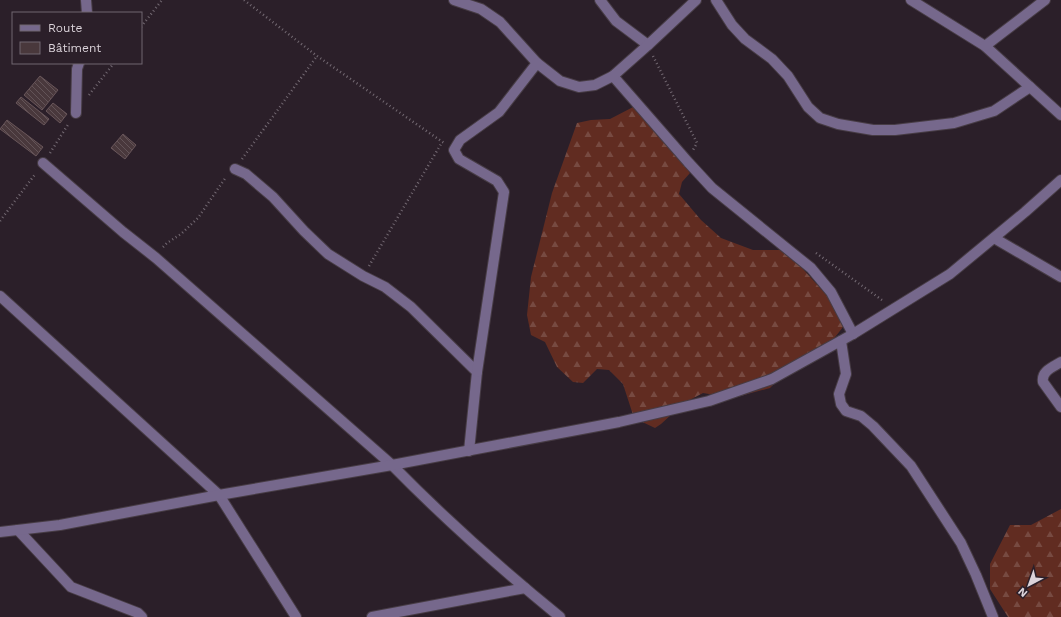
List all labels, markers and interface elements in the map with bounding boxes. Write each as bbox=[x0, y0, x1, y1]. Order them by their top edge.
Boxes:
legend bbox=[12, 12, 142, 64]
text: Route bbox=[48, 21, 82, 35]
text: Bâtiment bbox=[48, 41, 101, 55]
north arrow bbox=[1009, 565, 1049, 605]
text: N bbox=[1015, 585, 1030, 600]

